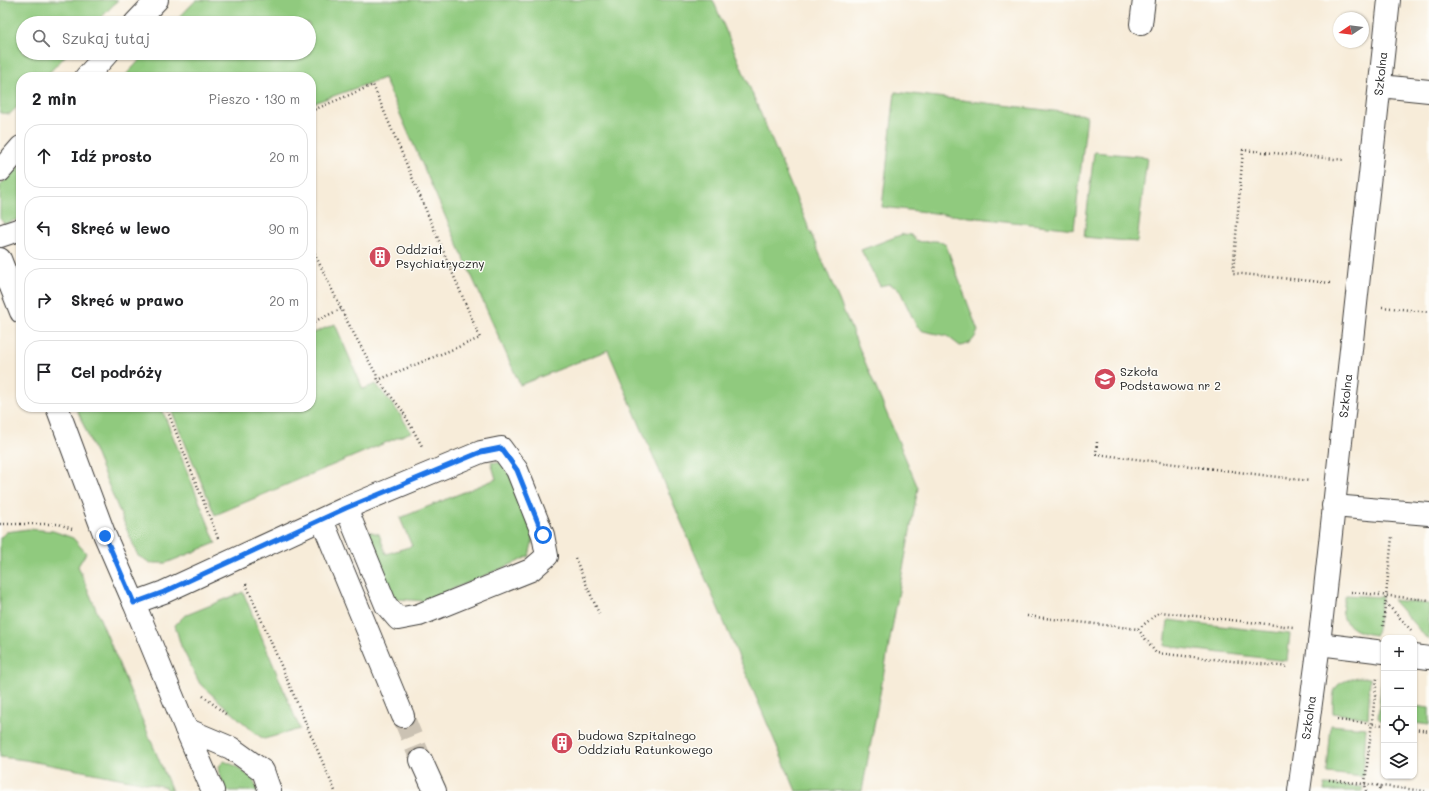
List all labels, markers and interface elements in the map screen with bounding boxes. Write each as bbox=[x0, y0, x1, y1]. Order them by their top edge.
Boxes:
north arrow bbox=[1333, 12, 1369, 48]
search box bbox=[16, 16, 316, 60]
icon: search bbox=[30, 27, 52, 49]
text: Szukaj tutaj bbox=[62, 28, 150, 48]
street label: Szkolna bbox=[1370, 51, 1390, 96]
text: 2 min bbox=[32, 87, 77, 109]
text: Pieszo · 130 m bbox=[209, 90, 300, 107]
icon: ahead bbox=[33, 145, 55, 167]
text: Idź prosto bbox=[71, 146, 152, 166]
text: 20 m bbox=[269, 148, 299, 165]
icon: left bbox=[33, 217, 55, 239]
text: Skręć w lewo bbox=[71, 218, 170, 238]
text: 90 m bbox=[269, 220, 299, 237]
place label: Oddział Psychiatryczny bbox=[396, 241, 485, 271]
building icon: Oddział Psychiatryczny bbox=[367, 244, 393, 270]
icon: right bbox=[33, 289, 55, 311]
text: Skręć w prawo bbox=[71, 290, 184, 310]
text: 20 m bbox=[269, 292, 299, 309]
icon: arrive bbox=[33, 361, 55, 383]
text: Cel podróży bbox=[71, 362, 162, 382]
place label: Szkoła Podstawowa nr 2 bbox=[1120, 363, 1221, 393]
school or university icon: Szkoła Podstawowa nr 2 bbox=[1092, 366, 1118, 392]
street label: Szkolna bbox=[1335, 373, 1355, 418]
route start bbox=[534, 526, 552, 544]
route end bbox=[96, 527, 114, 545]
map controls bbox=[1381, 635, 1417, 779]
button: + bbox=[1381, 635, 1417, 671]
button: − bbox=[1381, 671, 1417, 707]
street label: Szkolna bbox=[1297, 695, 1319, 740]
button: locate bbox=[1381, 707, 1417, 743]
place label: budowa Szpitalnego Oddziału Ratunkowego bbox=[578, 727, 713, 757]
building icon: budowa Szpitalnego Oddziału Ratunkowego bbox=[549, 730, 575, 756]
button: layers bbox=[1381, 743, 1417, 779]

